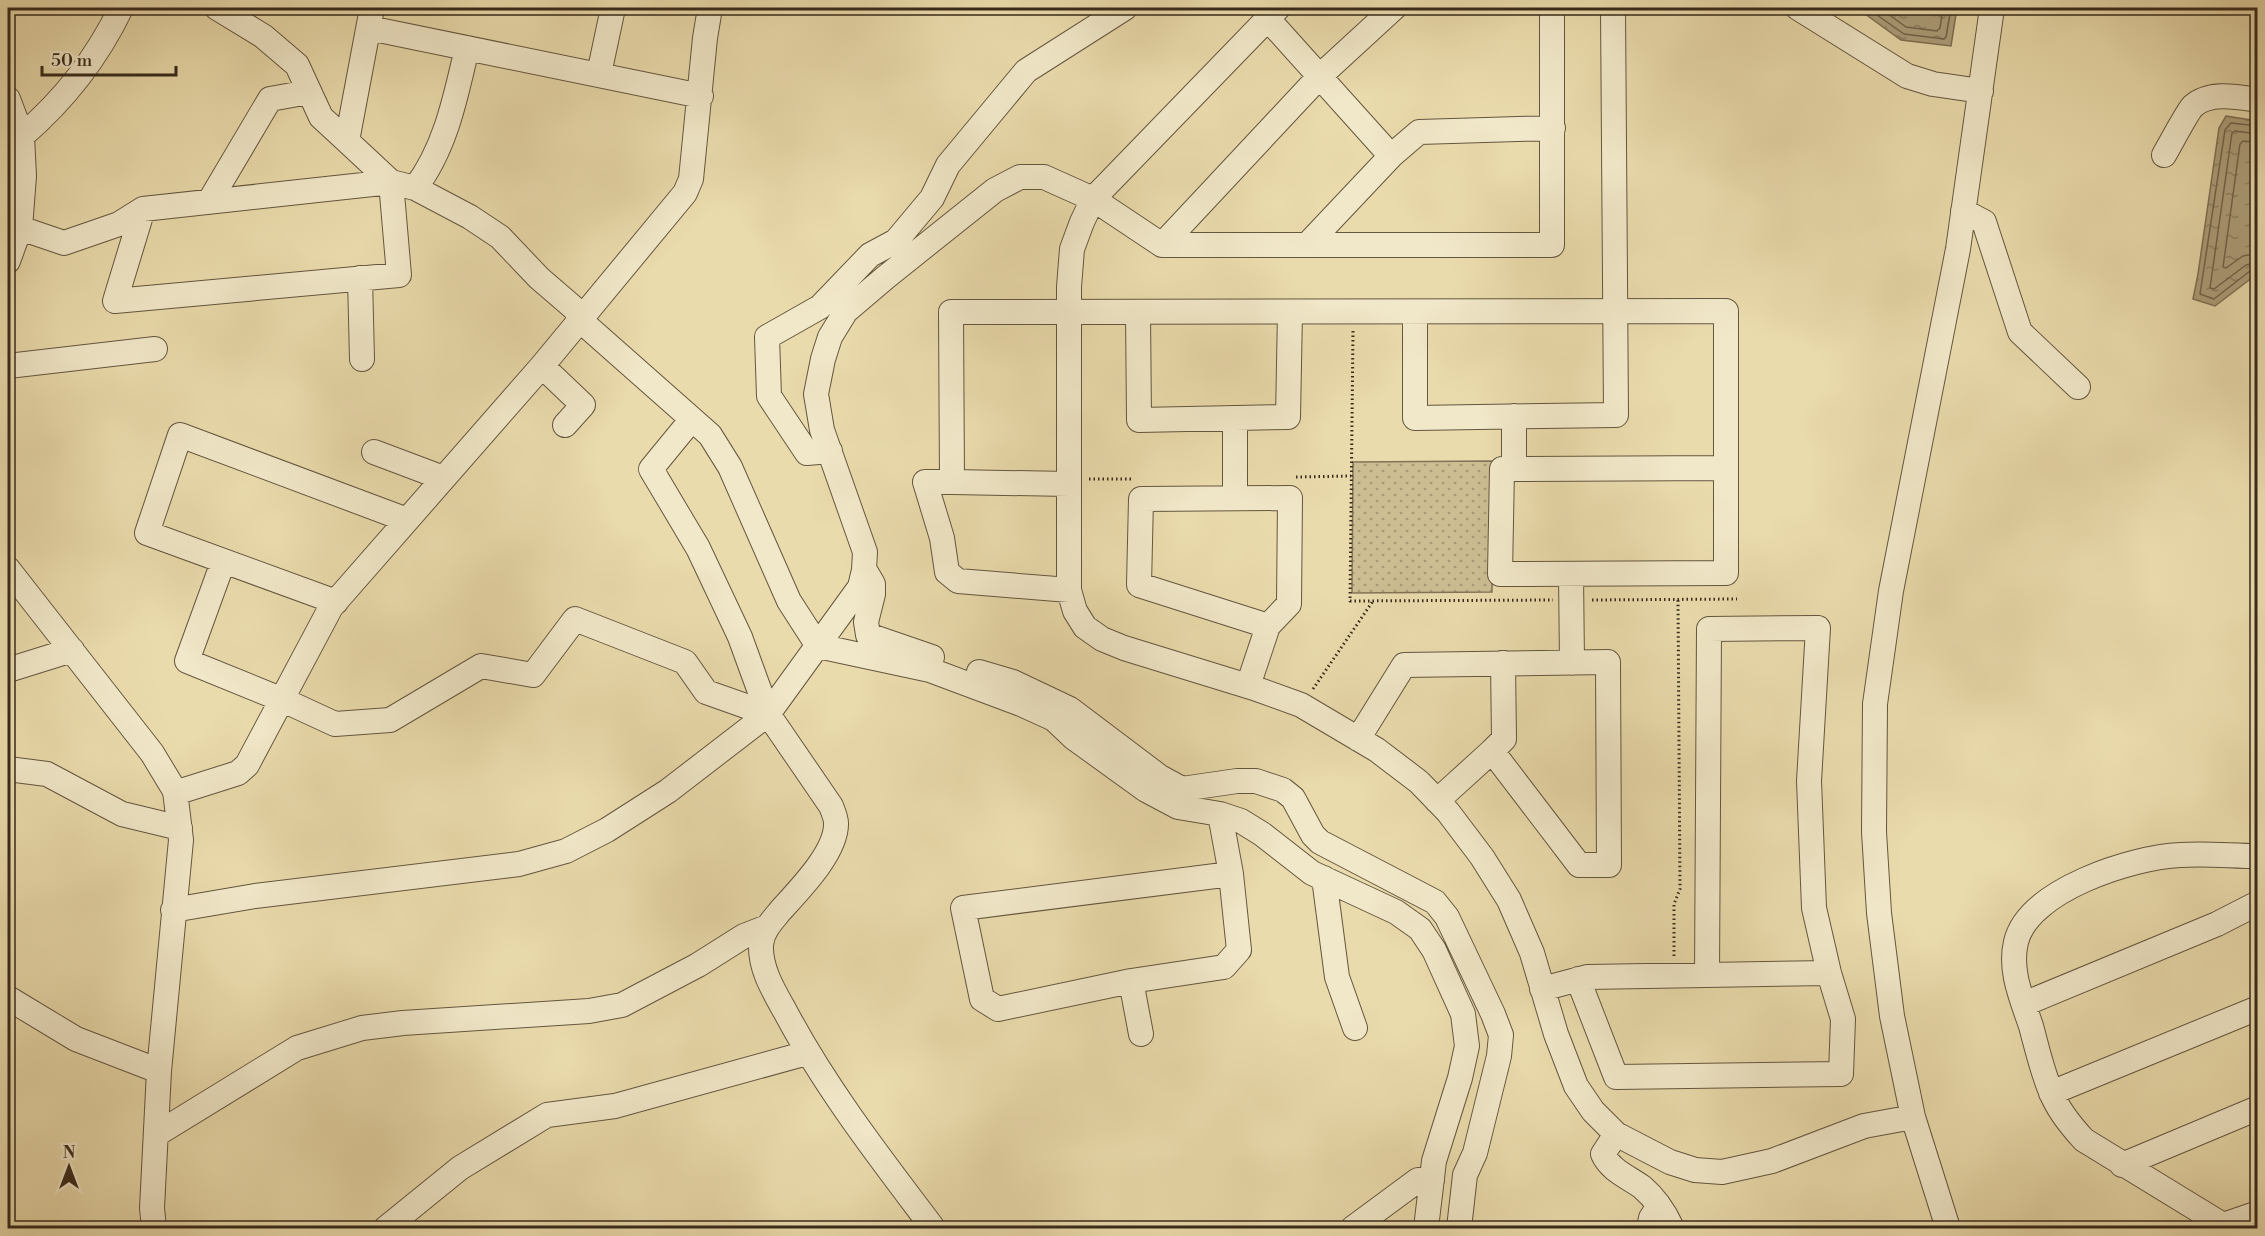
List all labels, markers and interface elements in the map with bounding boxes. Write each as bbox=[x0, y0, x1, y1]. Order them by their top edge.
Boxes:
scale bar bbox=[42, 39, 176, 77]
text: 50 m bbox=[51, 49, 93, 72]
north arrow bbox=[39, 1137, 99, 1197]
text: N bbox=[63, 1143, 76, 1163]

